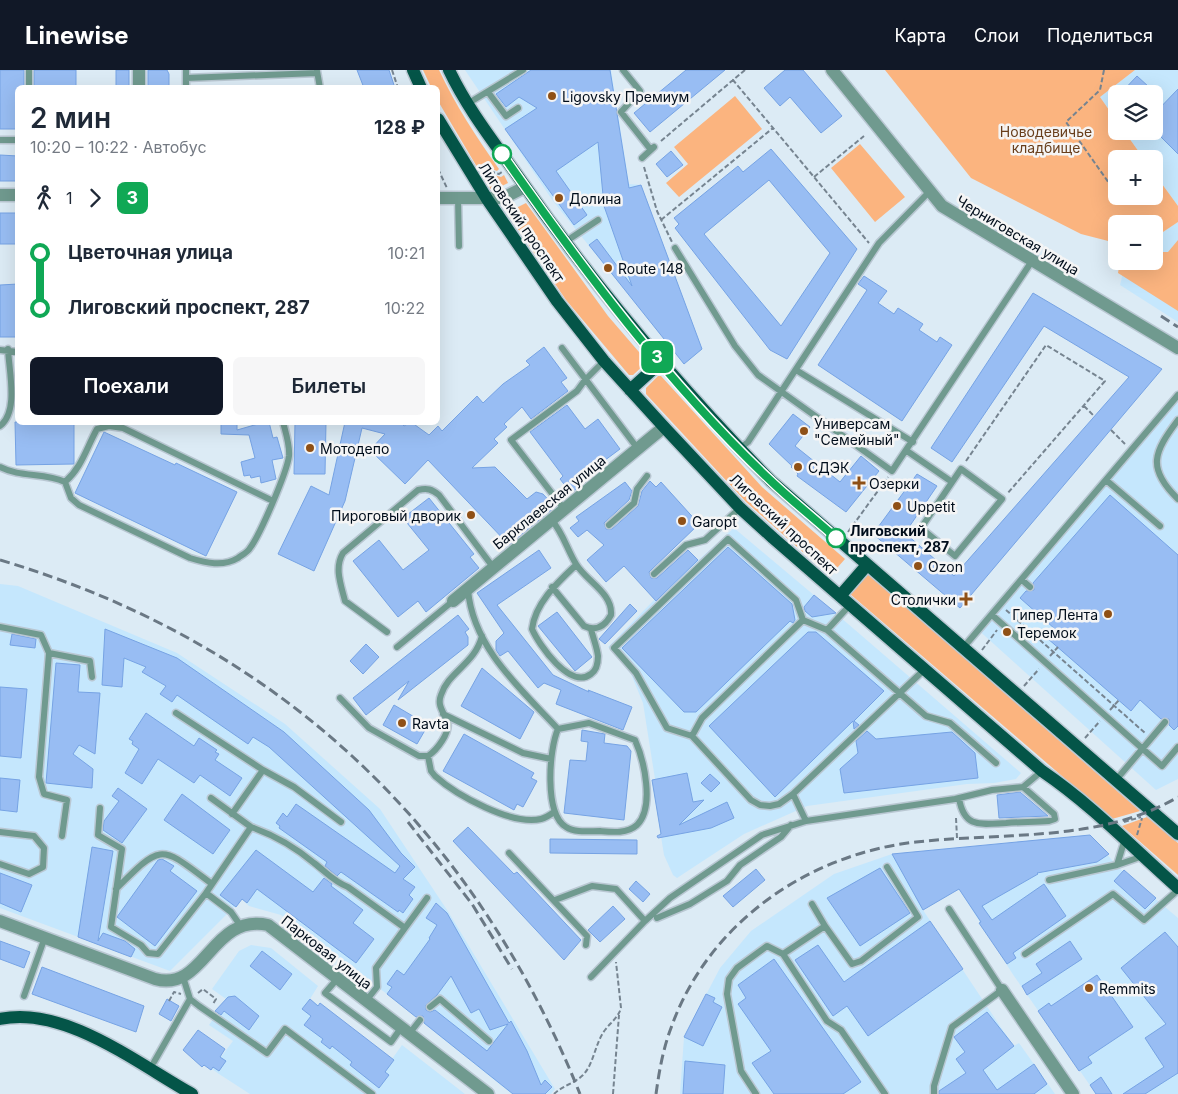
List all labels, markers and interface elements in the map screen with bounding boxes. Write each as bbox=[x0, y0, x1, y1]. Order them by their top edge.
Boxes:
text: Linewise bbox=[25, 21, 129, 50]
text: Карта bbox=[894, 25, 946, 46]
text: Слои bbox=[974, 25, 1019, 46]
text: Поделиться bbox=[1047, 25, 1153, 46]
map controls bbox=[1108, 85, 1163, 270]
button: layers bbox=[1108, 85, 1163, 140]
place label: Ligovsky Премиум bbox=[562, 88, 689, 105]
marker: Ligovsky Премиум bbox=[546, 90, 558, 102]
text: 2 мин bbox=[30, 101, 111, 135]
text: 128 ₽ bbox=[374, 116, 425, 139]
park label: Новодевичье кладбище bbox=[1000, 123, 1092, 156]
text: 10:20 – 10:22 · Автобус bbox=[30, 137, 207, 157]
unlabelled marker bbox=[492, 144, 512, 164]
button: + bbox=[1108, 150, 1163, 205]
street label: Лиговский проспект bbox=[476, 159, 569, 285]
icon: walk bbox=[30, 184, 58, 212]
icon: forward bbox=[81, 184, 109, 212]
text: 3 bbox=[127, 187, 138, 208]
text: 1 bbox=[66, 188, 73, 208]
place label: Долина bbox=[569, 190, 621, 207]
marker: Долина bbox=[553, 192, 565, 204]
street label: Черниговская улица bbox=[954, 192, 1082, 278]
button: − bbox=[1108, 215, 1163, 270]
text: Цветочная улица bbox=[68, 241, 233, 264]
text: 10:21 bbox=[388, 243, 425, 263]
place label: Route 148 bbox=[618, 260, 683, 277]
marker: Route 148 bbox=[602, 262, 614, 274]
text: Лиговский проспект, 287 bbox=[68, 296, 310, 319]
text: 10:22 bbox=[384, 298, 425, 318]
line badge: 3 bbox=[641, 341, 673, 373]
text: 3 bbox=[651, 346, 663, 367]
button: Поехали bbox=[30, 357, 223, 415]
button: Билеты bbox=[233, 357, 425, 415]
place label: Универсам "Семейный" bbox=[814, 415, 900, 448]
marker: Универсам "Семейный" bbox=[798, 425, 810, 437]
place label: Мотодепо bbox=[320, 440, 389, 457]
marker: Мотодепо bbox=[304, 442, 316, 454]
street label: Барклаевская улица bbox=[489, 451, 609, 553]
place label: СДЭК bbox=[808, 459, 850, 476]
marker: СДЭК bbox=[792, 461, 804, 473]
street label: Лиговский проспект bbox=[727, 470, 842, 579]
place label: Озерки bbox=[869, 475, 919, 492]
marker: Озерки bbox=[853, 477, 865, 489]
place label: Uppetit bbox=[907, 498, 956, 515]
marker: Uppetit bbox=[891, 500, 903, 512]
place label: Пироговый дворик bbox=[331, 507, 461, 524]
marker: Пироговый дворик bbox=[465, 509, 477, 521]
place label: Garopt bbox=[692, 513, 737, 530]
marker: Garopt bbox=[676, 515, 688, 527]
place label: Лиговский проспект, 287 bbox=[850, 522, 949, 555]
marker: Лиговский проспект, 287 bbox=[826, 528, 846, 548]
place label: Ozon bbox=[928, 558, 963, 575]
marker: Ozon bbox=[912, 560, 924, 572]
place label: Столички bbox=[891, 591, 956, 608]
marker: Столички bbox=[960, 593, 972, 605]
place label: Гипер Лента bbox=[1012, 606, 1098, 623]
marker: Гипер Лента bbox=[1102, 608, 1114, 620]
place label: Теремок bbox=[1017, 624, 1077, 641]
marker: Теремок bbox=[1001, 626, 1013, 638]
place label: Ravta bbox=[412, 715, 449, 732]
marker: Ravta bbox=[396, 717, 408, 729]
street label: Парковая улица bbox=[279, 912, 375, 992]
place label: Remmits bbox=[1099, 980, 1156, 997]
marker: Remmits bbox=[1083, 982, 1095, 994]

